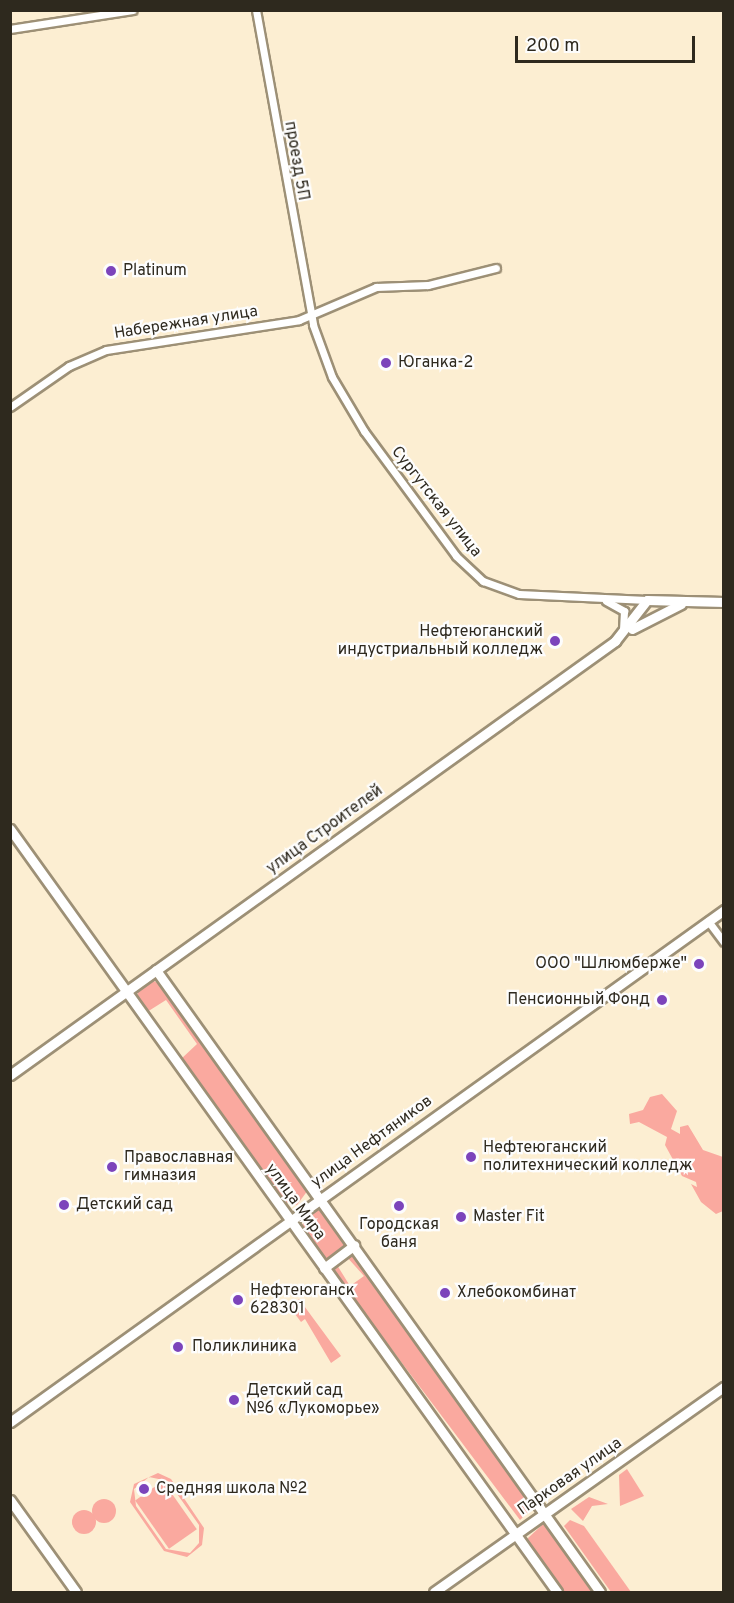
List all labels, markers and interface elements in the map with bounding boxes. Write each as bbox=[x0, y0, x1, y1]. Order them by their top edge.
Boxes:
scale bar bbox=[518, 24, 698, 62]
text: 200 m bbox=[526, 35, 579, 58]
street label: проезд 5П bbox=[280, 120, 312, 202]
place label: Platinum bbox=[123, 261, 187, 281]
marker: Platinum bbox=[104, 264, 118, 278]
street label: Набережная улица bbox=[113, 302, 259, 344]
place label: Юганка-2 bbox=[398, 353, 473, 373]
marker: Юганка-2 bbox=[379, 356, 393, 370]
street label: Сургутская улица bbox=[387, 443, 485, 561]
place label: Нефтеюганский индустриальный колледж bbox=[338, 622, 543, 660]
marker: Нефтеюганский индустриальный колледж bbox=[548, 634, 562, 648]
street label: улица Строителей bbox=[263, 781, 387, 879]
place label: ООО "Шлюмберже" bbox=[535, 954, 687, 974]
marker: ООО "Шлюмберже" bbox=[692, 957, 706, 971]
place label: Пенсионный Фонд bbox=[507, 990, 650, 1010]
marker: Пенсионный Фонд bbox=[655, 993, 669, 1007]
street label: улица Нефтяников bbox=[308, 1092, 436, 1192]
place label: Нефтеюганский политехнический колледж bbox=[483, 1138, 693, 1176]
place label: Православная гимназия bbox=[124, 1148, 233, 1186]
marker: Нефтеюганский политехнический колледж bbox=[464, 1150, 478, 1164]
marker: Православная гимназия bbox=[105, 1160, 119, 1174]
street label: улица Мира bbox=[261, 1160, 329, 1244]
place label: Детский сад bbox=[76, 1195, 173, 1215]
marker: Детский сад bbox=[57, 1198, 71, 1212]
marker: Городская баня bbox=[392, 1199, 406, 1213]
place label: Master Fit bbox=[473, 1207, 545, 1227]
marker: Master Fit bbox=[454, 1210, 468, 1224]
place label: Городская баня bbox=[359, 1215, 439, 1253]
place label: Нефтеюганск 628301 bbox=[250, 1281, 355, 1319]
place label: Хлебокомбинат bbox=[457, 1283, 576, 1303]
marker: Хлебокомбинат bbox=[438, 1286, 452, 1300]
marker: Нефтеюганск 628301 bbox=[231, 1293, 245, 1307]
place label: Поликлиника bbox=[192, 1337, 297, 1357]
marker: Поликлиника bbox=[169, 1338, 187, 1356]
place label: Детский сад №6 «Лукоморье» bbox=[246, 1381, 379, 1419]
marker: Детский сад №6 «Лукоморье» bbox=[227, 1393, 241, 1407]
street label: Парковая улица bbox=[514, 1434, 626, 1520]
place label: Средняя школа №2 bbox=[156, 1479, 307, 1499]
marker: Средняя школа №2 bbox=[137, 1482, 151, 1496]

